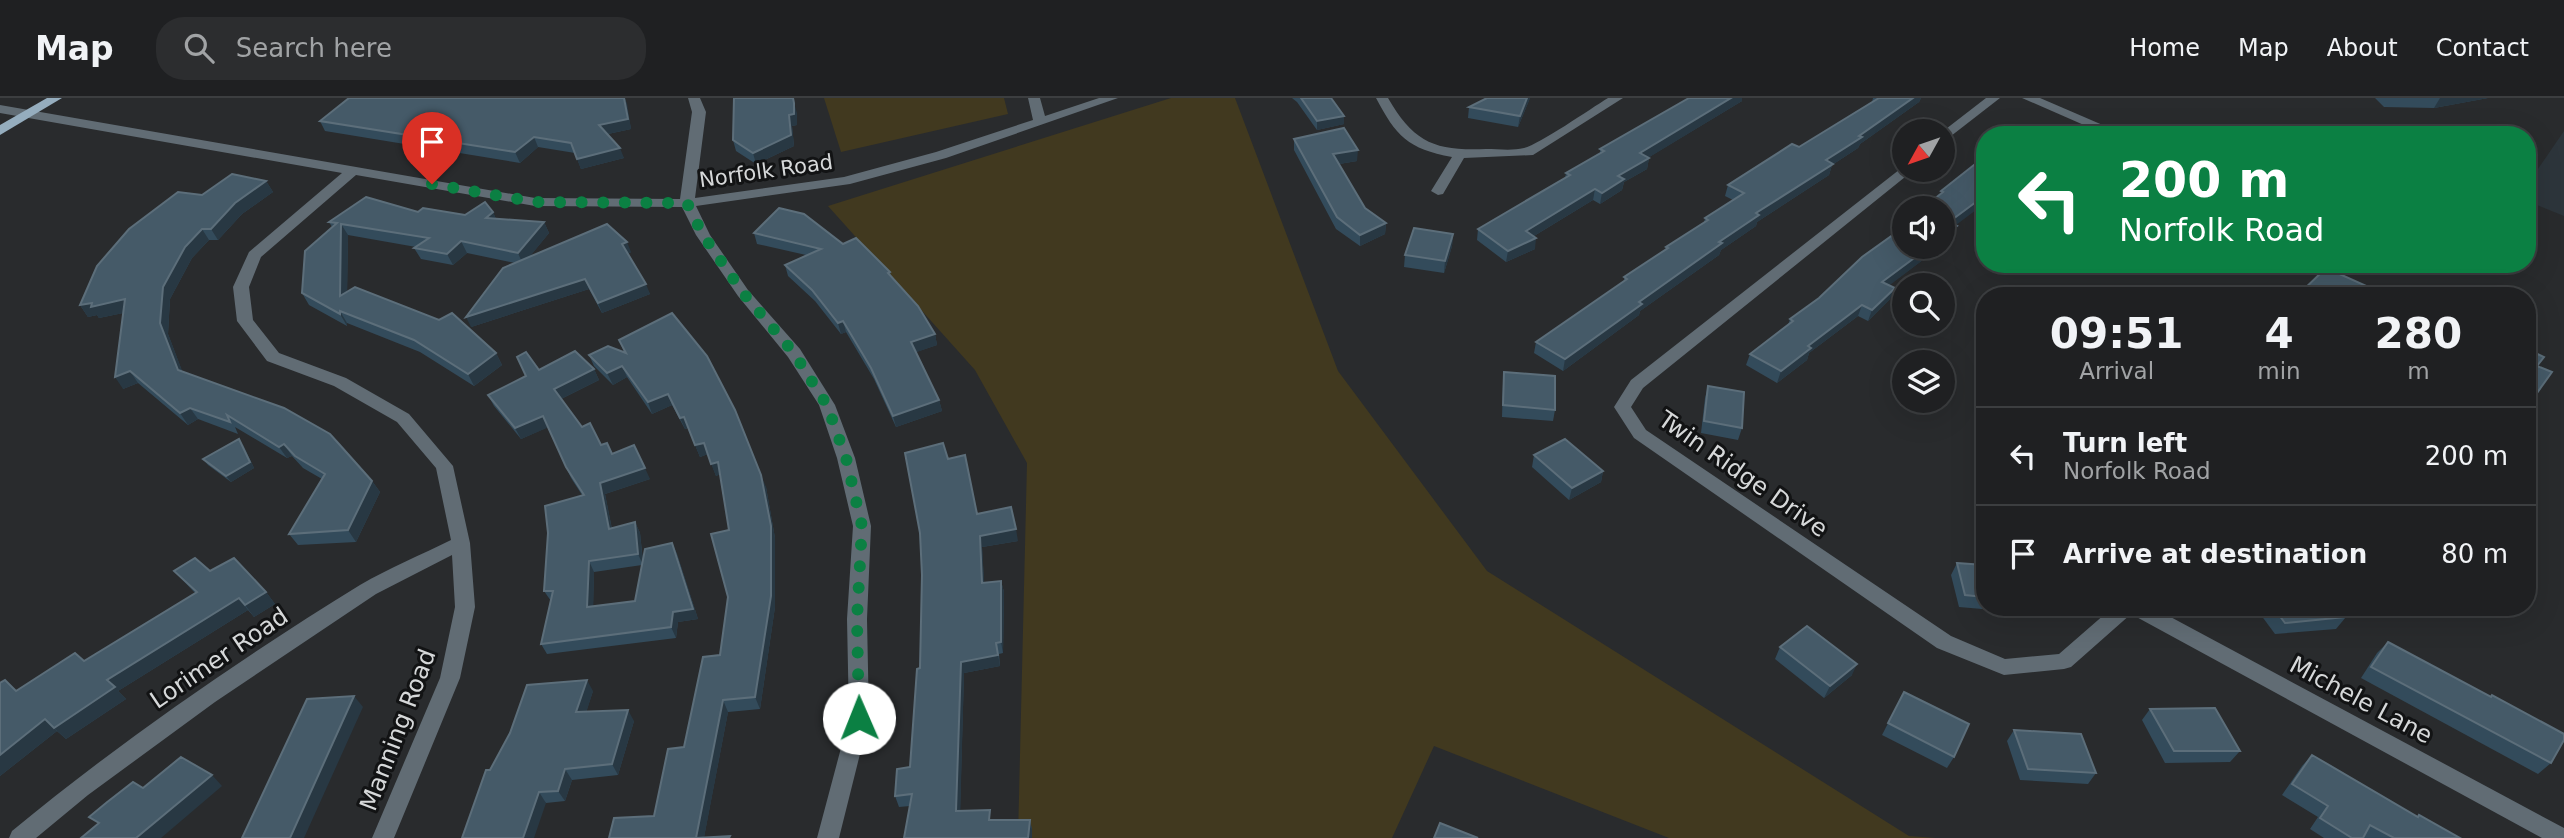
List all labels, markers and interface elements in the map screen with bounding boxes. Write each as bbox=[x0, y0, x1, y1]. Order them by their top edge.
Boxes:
search box bbox=[156, 17, 646, 80]
text: Map bbox=[35, 29, 114, 68]
icon: search bbox=[180, 29, 218, 67]
text: Search here bbox=[236, 33, 392, 63]
text: Home bbox=[2129, 34, 2200, 62]
text: Map bbox=[2238, 34, 2289, 62]
text: About bbox=[2327, 34, 2398, 62]
text: Contact bbox=[2436, 34, 2529, 62]
pin bbox=[402, 112, 462, 184]
north arrow bbox=[1892, 119, 1955, 182]
map controls bbox=[1892, 119, 1955, 413]
icon: arrive bbox=[413, 123, 451, 161]
street label: Norfolk Road bbox=[698, 150, 834, 192]
text: 200 m bbox=[2119, 152, 2289, 209]
icon: left bbox=[2004, 154, 2095, 245]
button: sound bbox=[1892, 196, 1955, 259]
text: Norfolk Road bbox=[2119, 211, 2324, 249]
button: search bbox=[1892, 273, 1955, 336]
text: 09:51 bbox=[2050, 309, 2184, 358]
text: 4 bbox=[2264, 309, 2294, 358]
text: 280 bbox=[2375, 309, 2462, 358]
button: layers bbox=[1892, 350, 1955, 413]
text: Arrival bbox=[2079, 358, 2154, 384]
text: min bbox=[2257, 358, 2301, 384]
text: m bbox=[2407, 358, 2430, 384]
street label: Twin Ridge Drive bbox=[1652, 405, 1833, 543]
text: Turn left bbox=[2063, 428, 2187, 458]
icon: left bbox=[2004, 437, 2042, 475]
text: 200 m bbox=[2425, 441, 2508, 471]
text: Norfolk Road bbox=[2063, 458, 2211, 484]
icon: arrive bbox=[2004, 535, 2042, 573]
text: Arrive at destination bbox=[2063, 539, 2367, 569]
text: 80 m bbox=[2441, 539, 2508, 569]
street label: Lorimer Road bbox=[145, 602, 293, 714]
street label: Manning Road bbox=[354, 645, 442, 815]
street label: Michele Lane bbox=[2285, 651, 2437, 749]
position arrow bbox=[822, 681, 896, 755]

